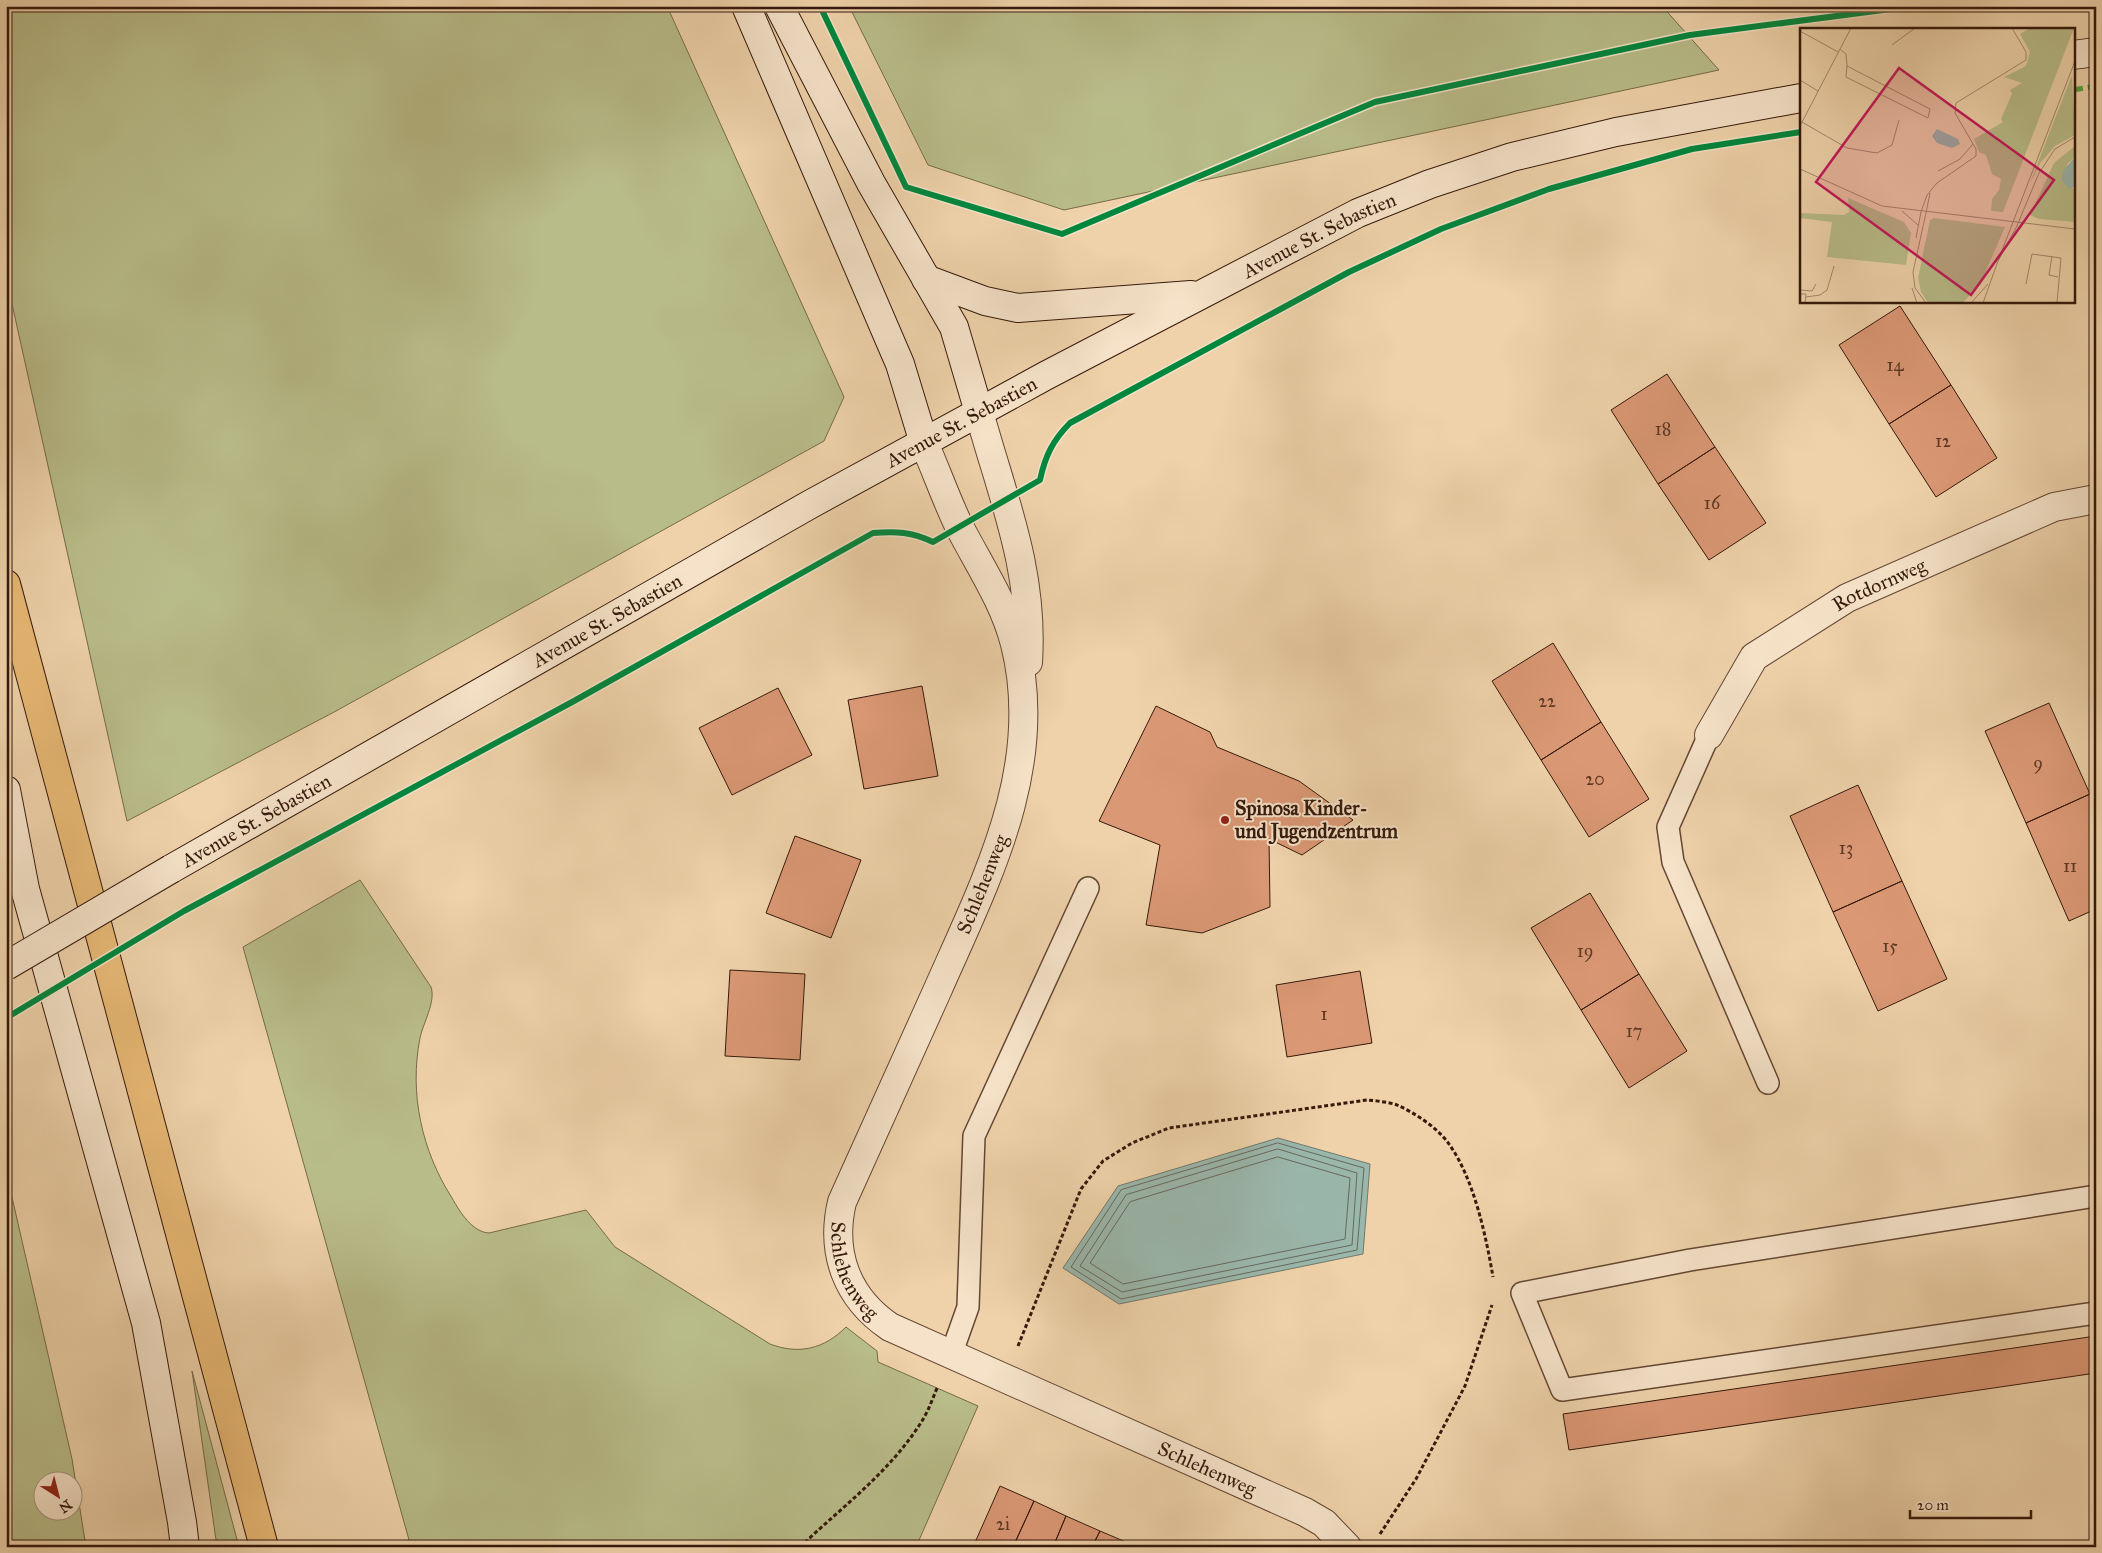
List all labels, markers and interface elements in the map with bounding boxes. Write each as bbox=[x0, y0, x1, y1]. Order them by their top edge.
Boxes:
inset map bbox=[1800, 28, 2074, 302]
street label: Avenue St. Sebastien bbox=[1237, 187, 1400, 284]
house number: 14 bbox=[1886, 354, 1905, 376]
street label: Avenue St. Sebastien bbox=[881, 371, 1041, 473]
house number: 18 bbox=[1655, 418, 1671, 440]
house number: 12 bbox=[1935, 430, 1951, 452]
house number: 16 bbox=[1704, 492, 1721, 514]
street label: Rotdornweg bbox=[1828, 553, 1931, 616]
street label: Avenue St. Sebastien bbox=[527, 568, 686, 673]
house number: 22 bbox=[1538, 690, 1556, 712]
house number: 9 bbox=[2033, 752, 2043, 774]
street label: Avenue St. Sebastien bbox=[176, 768, 335, 873]
house number: 20 bbox=[1585, 768, 1605, 790]
place label: Spinosa Kinder- und Jugendzentrum bbox=[1234, 796, 1398, 845]
marker: Spinosa Kinder- und Jugendzentrum bbox=[1219, 814, 1231, 826]
street label: Schlehenweg bbox=[951, 830, 1014, 938]
house number: 13 bbox=[1839, 837, 1853, 859]
house number: 11 bbox=[2063, 855, 2077, 877]
house number: 15 bbox=[1882, 935, 1898, 957]
house number: 19 bbox=[1577, 940, 1593, 962]
house number: 1 bbox=[1320, 1003, 1328, 1025]
house number: 17 bbox=[1626, 1020, 1642, 1042]
street label: Schlehenweg bbox=[826, 1221, 884, 1326]
street label: Schlehenweg bbox=[1154, 1436, 1261, 1502]
north arrow bbox=[32, 1470, 82, 1520]
scale bar bbox=[1910, 1488, 2031, 1520]
text: N bbox=[55, 1496, 75, 1517]
text: 20 m bbox=[1917, 1496, 1949, 1514]
house number: 2i bbox=[996, 1513, 1010, 1535]

